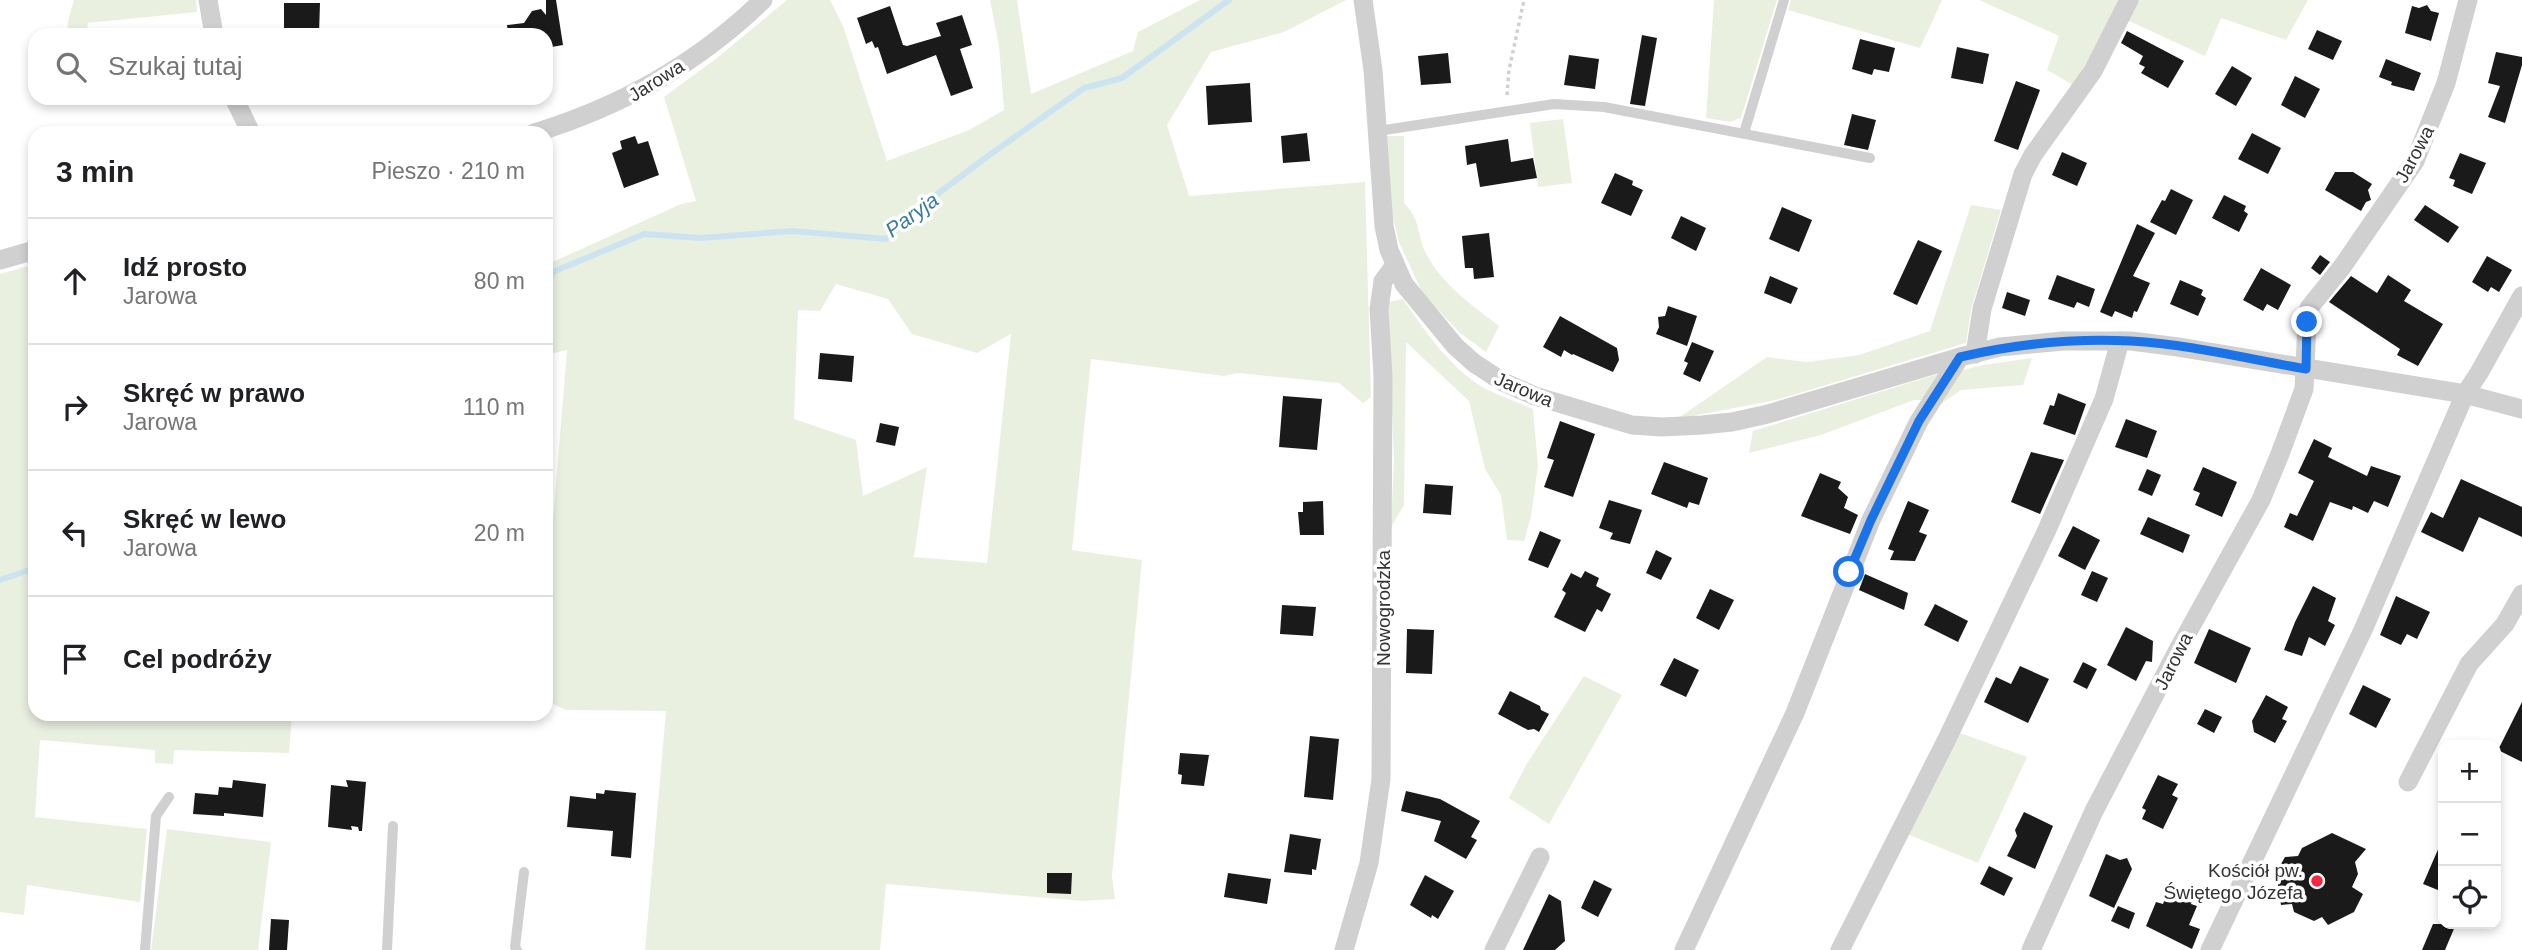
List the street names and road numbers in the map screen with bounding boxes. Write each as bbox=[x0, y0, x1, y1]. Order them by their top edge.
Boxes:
street label: Jarowa bbox=[625, 55, 688, 106]
street label: Jarowa bbox=[2391, 122, 2438, 186]
street label: Jarowa bbox=[1492, 368, 1556, 411]
street label: Nowogrodzka bbox=[1373, 549, 1394, 666]
street label: Jarowa bbox=[2150, 629, 2197, 693]

